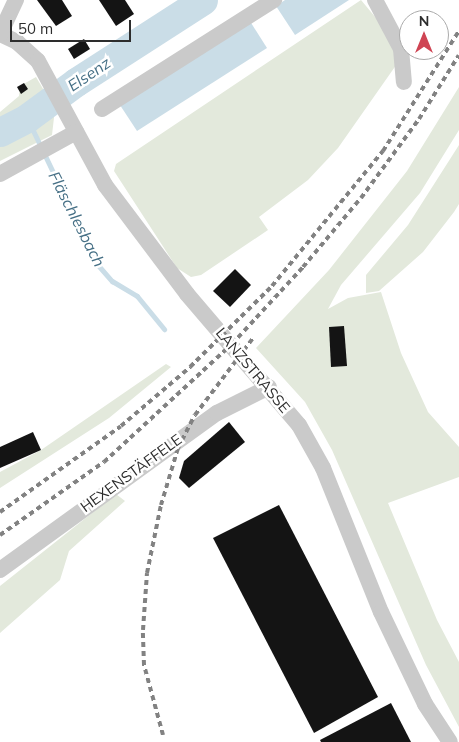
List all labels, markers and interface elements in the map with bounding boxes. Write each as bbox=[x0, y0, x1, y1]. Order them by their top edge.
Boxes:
scale bar bbox=[12, 10, 134, 42]
north arrow bbox=[399, 10, 449, 60]
text: N bbox=[419, 12, 429, 30]
text: 50 m bbox=[18, 19, 53, 38]
water label: Elsenz bbox=[64, 53, 114, 95]
water label: Fläschlesbach bbox=[45, 168, 109, 270]
street label: LANZSTRASSE bbox=[212, 324, 294, 416]
street label: HEXENSTÄFFELE bbox=[77, 430, 185, 516]

